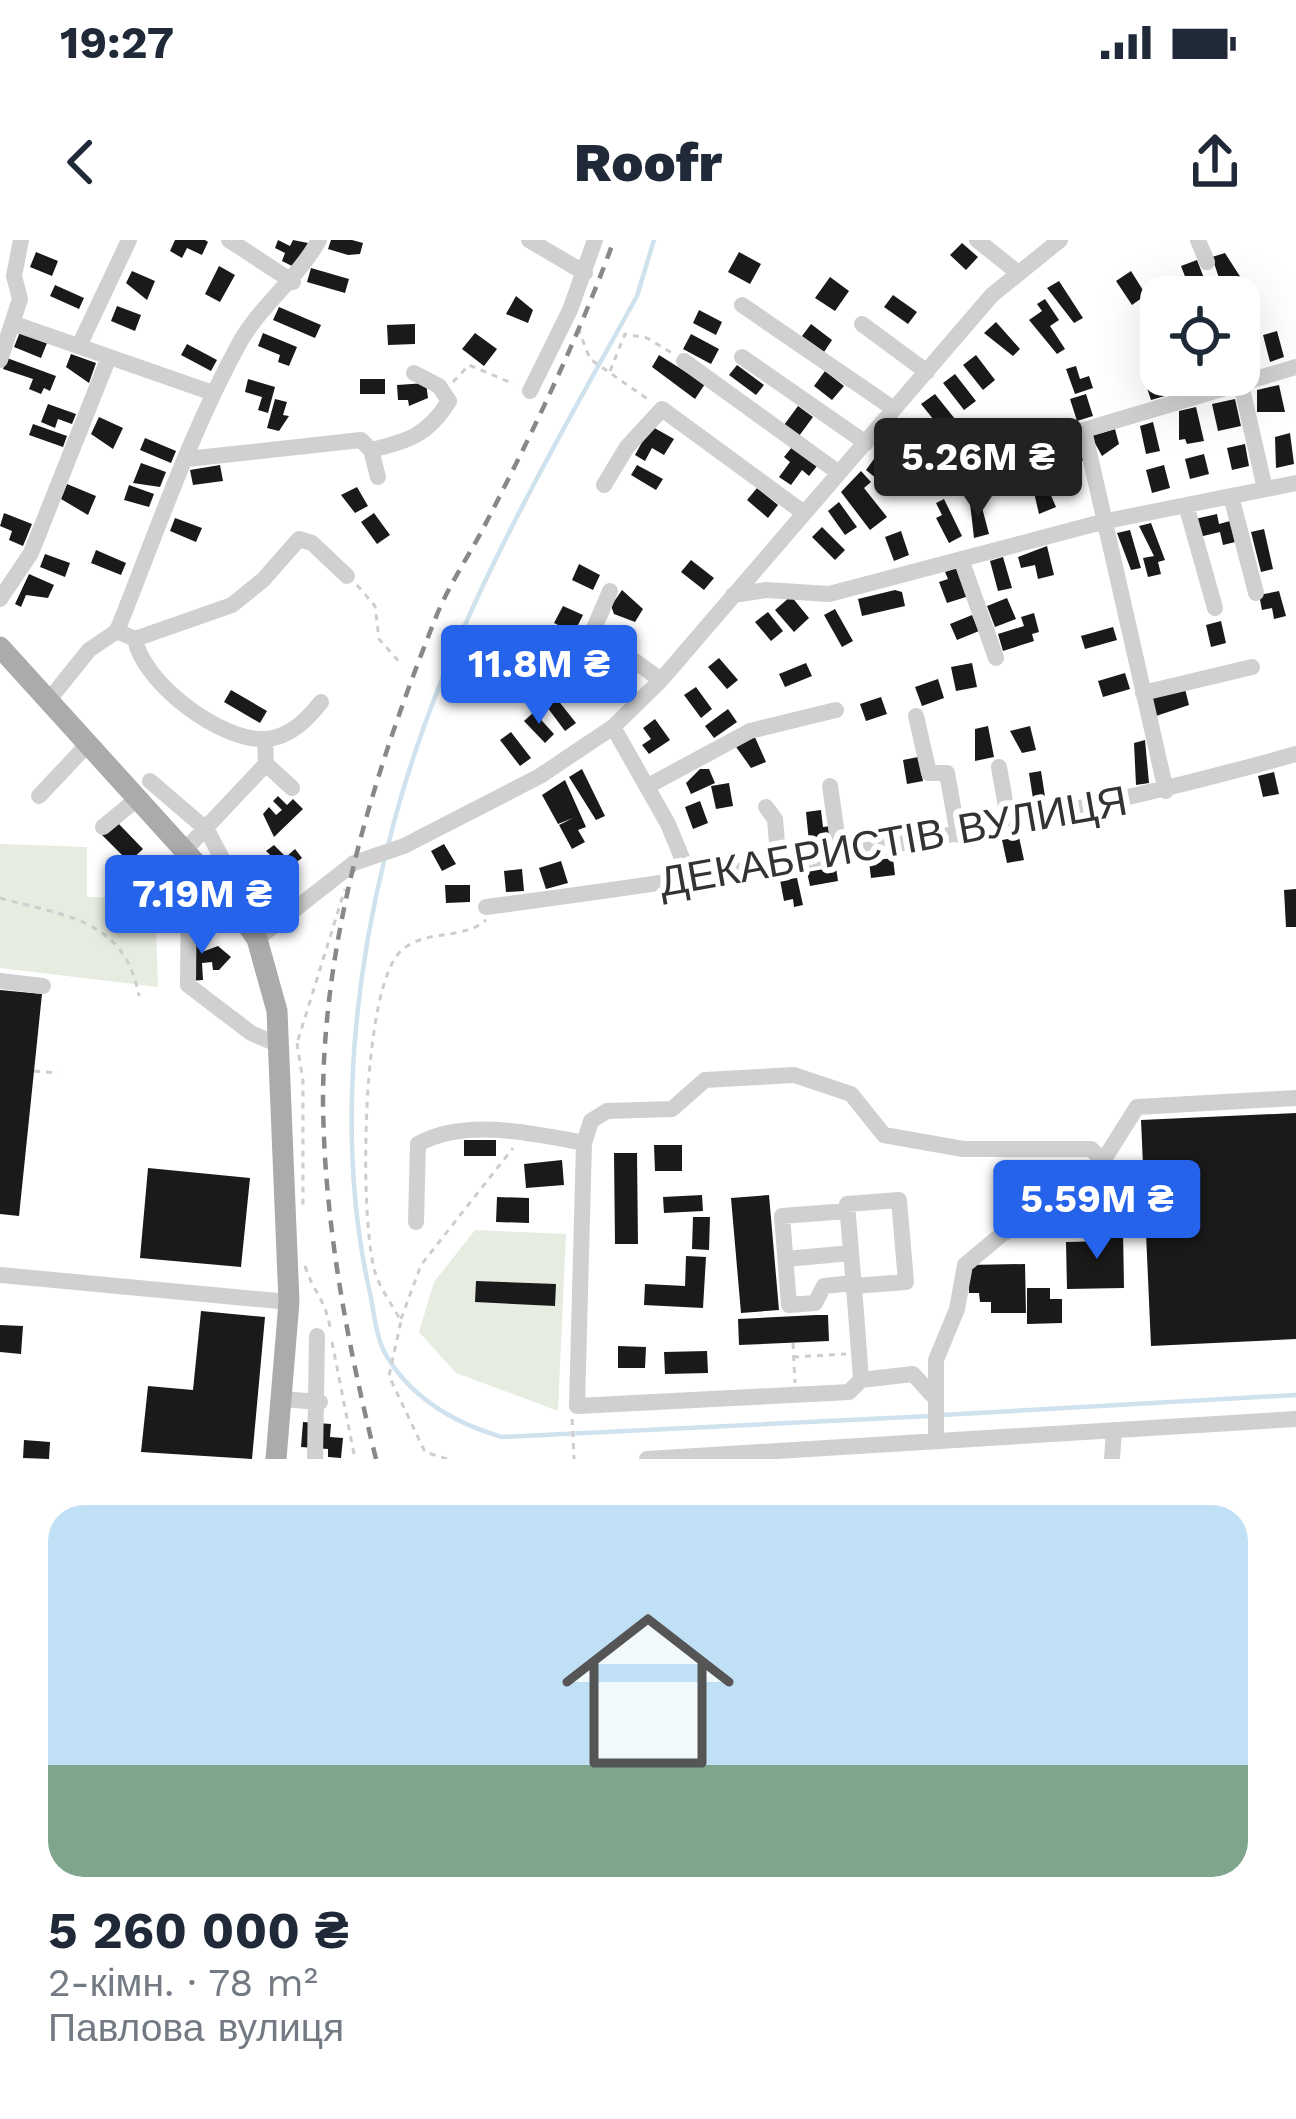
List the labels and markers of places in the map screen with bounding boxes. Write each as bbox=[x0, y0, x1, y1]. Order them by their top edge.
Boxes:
pin: 5.26M ₴ bbox=[867, 418, 1089, 520]
pin: 11.8M ₴ bbox=[428, 625, 650, 727]
pin: 7.19M ₴ bbox=[91, 855, 313, 957]
pin: 5.59M ₴ bbox=[986, 1160, 1208, 1262]

